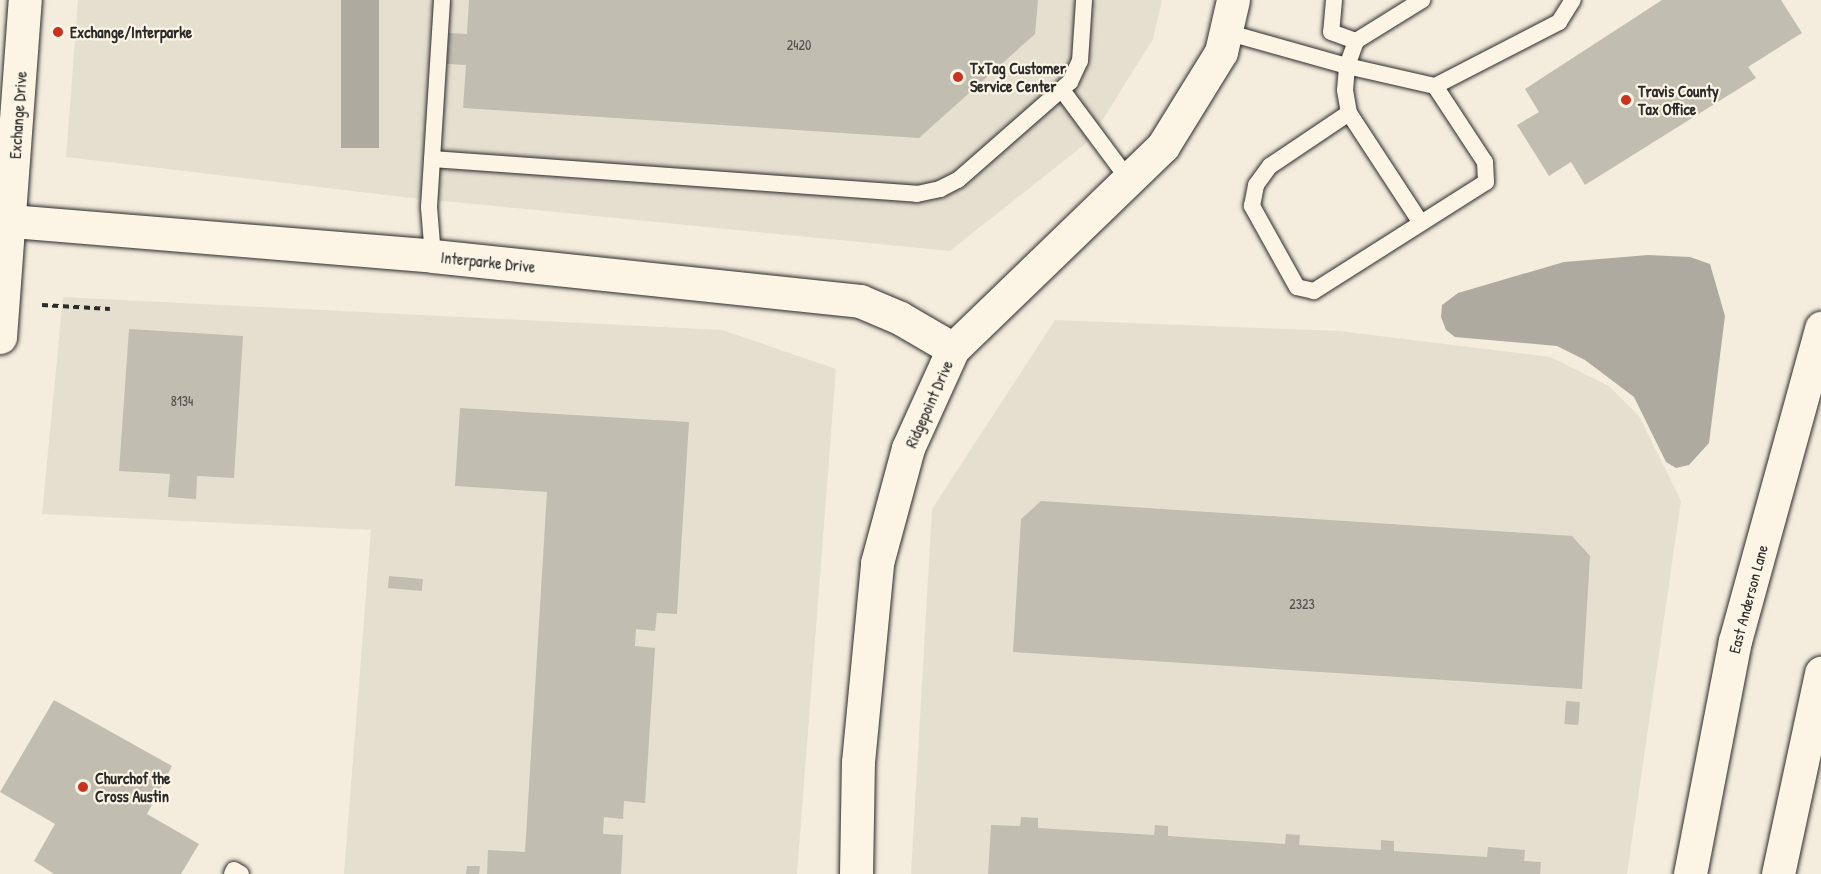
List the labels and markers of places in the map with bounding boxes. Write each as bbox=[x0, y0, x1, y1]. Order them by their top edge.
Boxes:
place label: Exchange/Interparke bbox=[70, 22, 192, 42]
marker: Exchange/Interparke bbox=[51, 25, 65, 39]
place label: TxTag Customer Service Center bbox=[970, 58, 1066, 96]
marker: TxTag Customer Service Center bbox=[951, 70, 965, 84]
place label: Travis County Tax Office bbox=[1638, 81, 1719, 119]
marker: Travis County Tax Office bbox=[1619, 93, 1633, 107]
place label: Churchof the Cross Austin bbox=[95, 768, 170, 806]
marker: Churchof the Cross Austin bbox=[76, 780, 90, 794]

